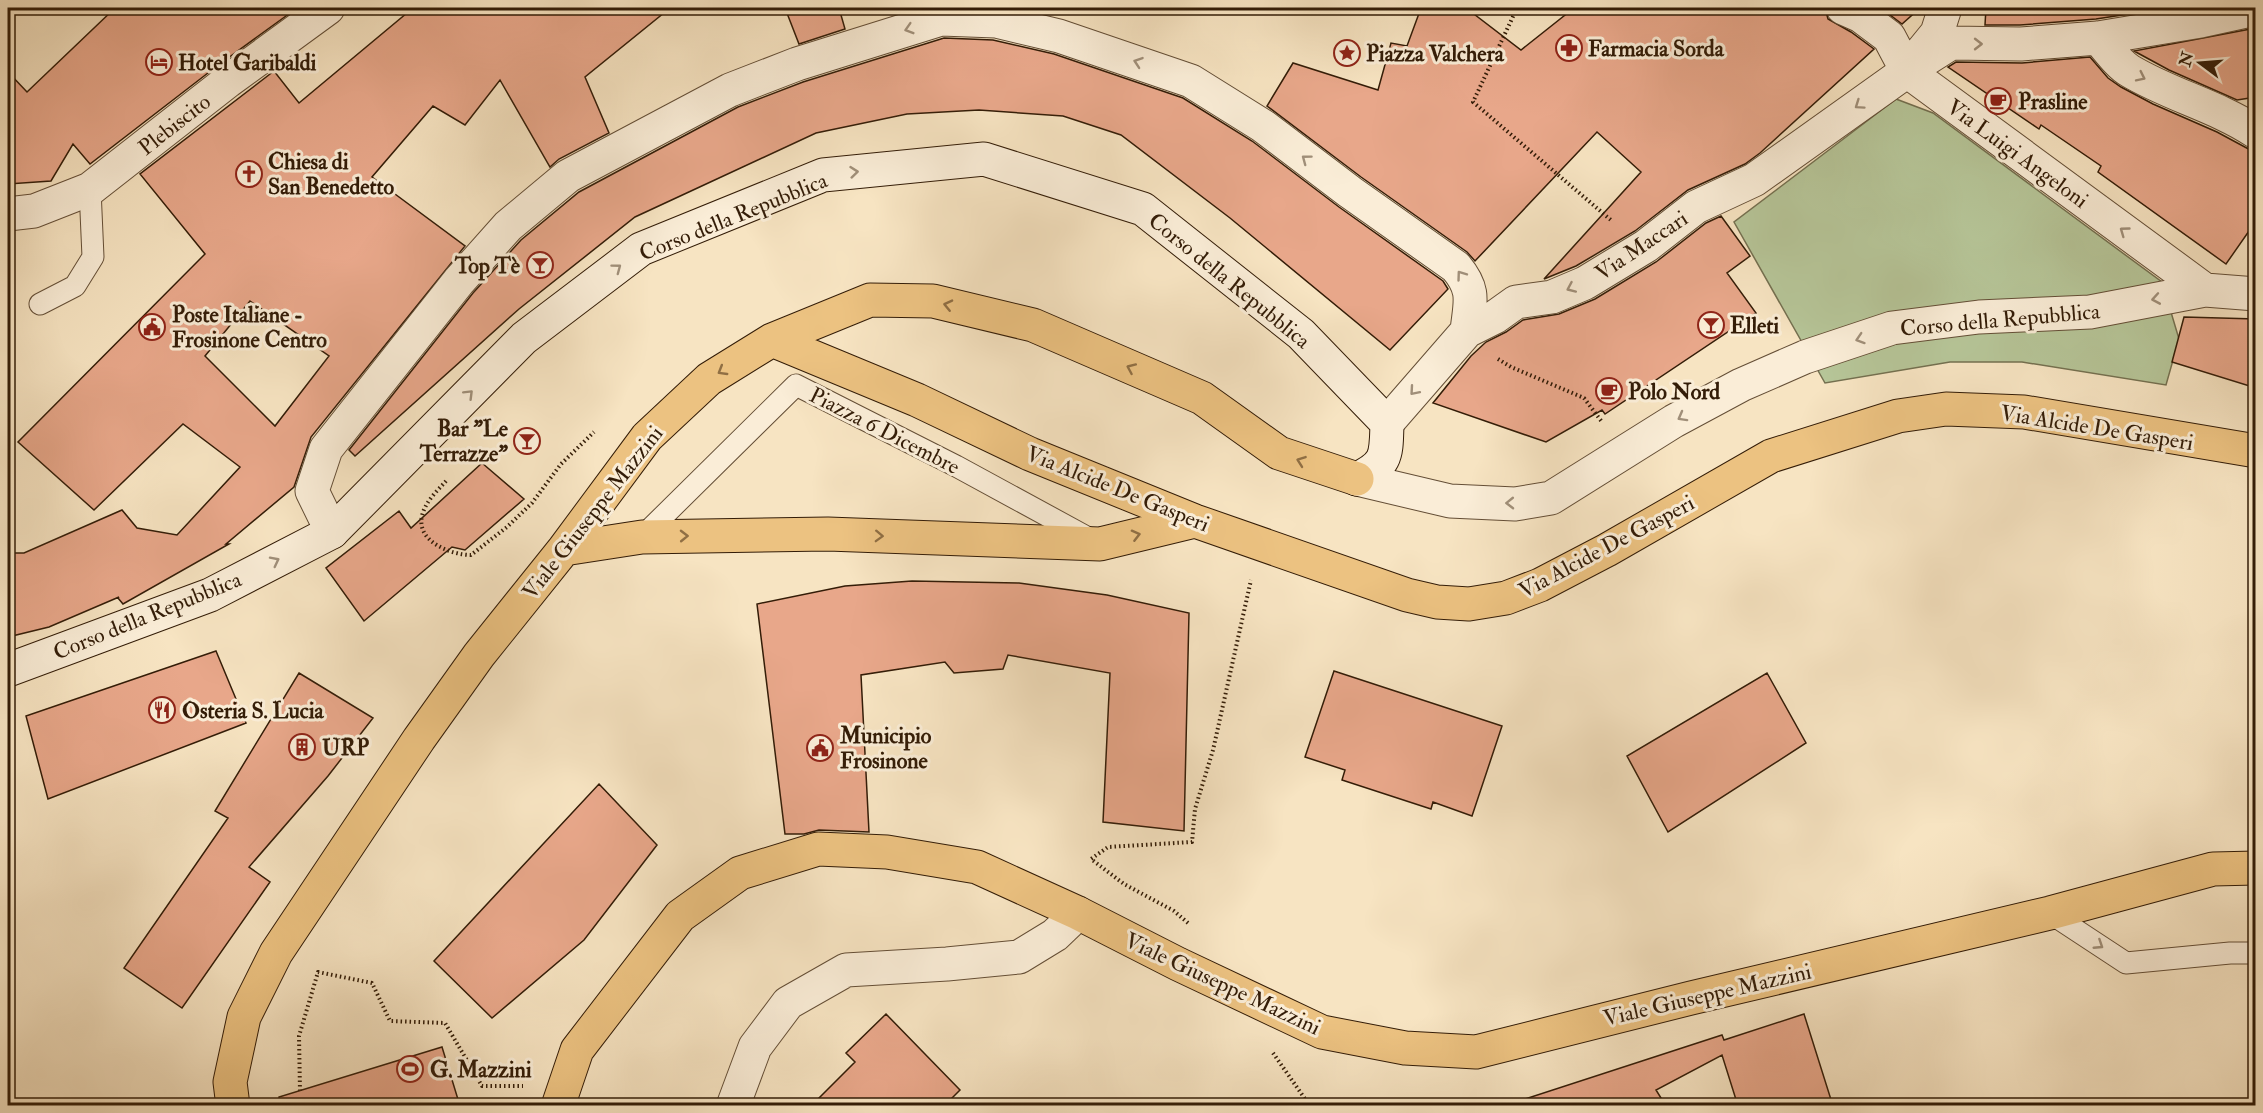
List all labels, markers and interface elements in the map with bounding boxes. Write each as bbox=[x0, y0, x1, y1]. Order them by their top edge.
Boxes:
one-way arrow bbox=[904, 22, 915, 34]
pharmacy icon: Farmacia Sorda bbox=[1554, 33, 1584, 63]
north arrow bbox=[2170, 33, 2230, 93]
place label: Farmacia Sorda bbox=[1588, 35, 1725, 63]
one-way arrow bbox=[1973, 37, 1982, 50]
place icon: Piazza Valchera bbox=[1332, 38, 1362, 68]
place label: Piazza Valchera bbox=[1366, 40, 1505, 68]
hotel icon: Hotel Garibaldi bbox=[144, 47, 174, 77]
place label: Hotel Garibaldi bbox=[178, 49, 317, 77]
text: N bbox=[2175, 49, 2198, 70]
one-way arrow bbox=[1133, 56, 1144, 69]
one-way arrow bbox=[2135, 69, 2146, 81]
cafe icon: Prasline bbox=[1983, 86, 2013, 116]
street label: Plebiscito bbox=[133, 88, 216, 162]
place label: Prasline bbox=[2018, 88, 2088, 116]
street label: Via Luigi Angeloni bbox=[1941, 93, 2094, 215]
one-way arrow bbox=[1854, 98, 1865, 109]
place label: Chiesa di San Benedetto bbox=[268, 148, 395, 201]
one-way arrow bbox=[1301, 155, 1312, 166]
church icon: Chiesa di San Benedetto bbox=[234, 159, 264, 189]
street label: Corso della Repubblica bbox=[635, 166, 833, 268]
one-way arrow bbox=[849, 166, 858, 179]
street label: Via Maccari bbox=[1590, 205, 1693, 287]
street label: Corso della Repubblica bbox=[1142, 207, 1317, 356]
one-way arrow bbox=[2119, 227, 2130, 238]
bar icon: Top Tè bbox=[525, 250, 555, 280]
place label: Top Tè bbox=[454, 252, 521, 281]
one-way arrow bbox=[610, 264, 621, 275]
one-way arrow bbox=[1457, 271, 1468, 282]
one-way arrow bbox=[1567, 281, 1578, 293]
one-way arrow bbox=[2151, 293, 2161, 305]
street label: Corso della Repubblica bbox=[1899, 297, 2102, 344]
one-way arrow bbox=[943, 299, 953, 312]
place label: Poste Italiane - Frosinone Centro bbox=[172, 301, 327, 354]
bar icon: Elleti bbox=[1696, 310, 1726, 340]
public building icon: Poste Italiane - Frosinone Centro bbox=[137, 312, 167, 342]
place label: Elleti bbox=[1730, 312, 1779, 340]
one-way arrow bbox=[1855, 331, 1866, 344]
one-way arrow bbox=[718, 363, 728, 375]
one-way arrow bbox=[1127, 363, 1138, 375]
cafe icon: Polo Nord bbox=[1594, 376, 1624, 406]
place label: Polo Nord bbox=[1628, 378, 1720, 406]
street label: Piazza 6 Dicembre bbox=[805, 381, 964, 481]
one-way arrow bbox=[1410, 384, 1421, 395]
one-way arrow bbox=[461, 390, 472, 401]
street label: Via Alcide De Gasperi bbox=[1998, 399, 2195, 458]
one-way arrow bbox=[1678, 410, 1688, 421]
place label: Bar "Le Terrazze" bbox=[419, 415, 509, 468]
street label: Viale Giuseppe Mazzini bbox=[516, 420, 670, 606]
bar icon: Bar "Le Terrazze" bbox=[512, 426, 542, 456]
street label: Via Alcide De Gasperi bbox=[1022, 439, 1213, 539]
one-way arrow bbox=[1296, 456, 1307, 469]
street label: Via Alcide De Gasperi bbox=[1514, 489, 1700, 606]
one-way arrow bbox=[1506, 497, 1515, 509]
one-way arrow bbox=[875, 529, 884, 542]
one-way arrow bbox=[680, 530, 689, 543]
one-way arrow bbox=[1131, 530, 1141, 543]
one-way arrow bbox=[269, 557, 280, 568]
street label: Corso della Repubblica bbox=[49, 565, 247, 667]
restaurant icon: Osteria S. Lucia bbox=[147, 695, 177, 725]
place label: Osteria S. Lucia bbox=[182, 697, 325, 725]
place label: Municipio Frosinone bbox=[839, 722, 932, 775]
building icon: URP bbox=[287, 732, 317, 762]
public building icon: Municipio Frosinone bbox=[805, 733, 835, 763]
place label: URP bbox=[322, 734, 369, 762]
street label: Viale Giuseppe Mazzini bbox=[1120, 926, 1325, 1043]
one-way arrow bbox=[2092, 938, 2103, 949]
street label: Viale Giuseppe Mazzini bbox=[1600, 957, 1814, 1034]
sports icon: G. Mazzini bbox=[395, 1054, 425, 1084]
place label: G. Mazzini bbox=[430, 1056, 532, 1084]

